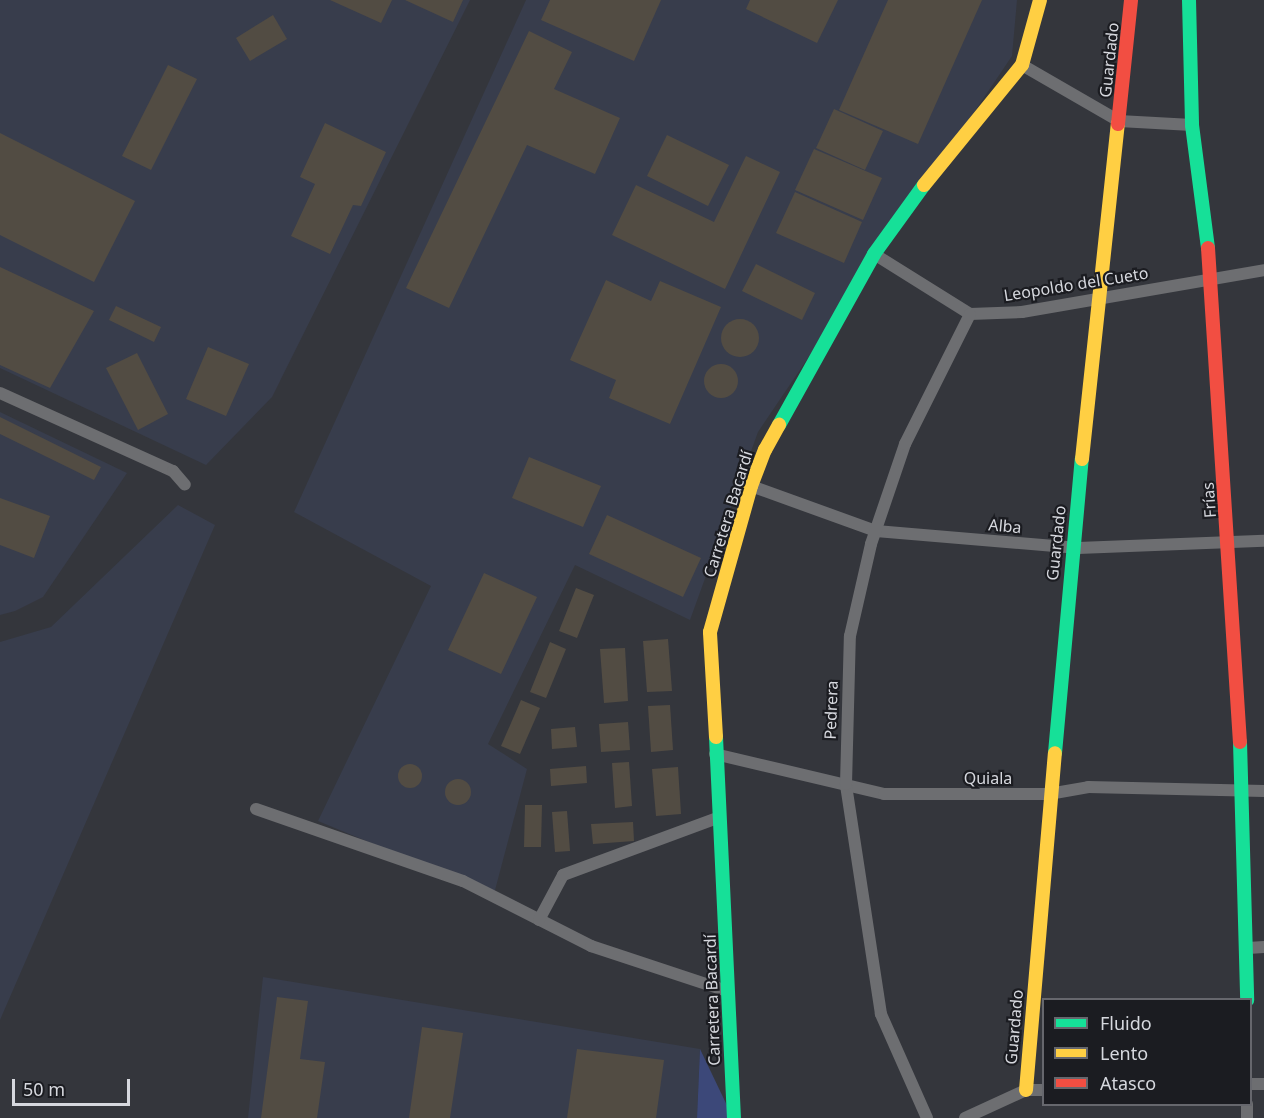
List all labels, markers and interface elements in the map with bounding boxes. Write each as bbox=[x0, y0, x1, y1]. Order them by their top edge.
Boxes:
street label: Guardado bbox=[1096, 22, 1122, 98]
street label: Leopoldo del Cueto bbox=[1002, 263, 1150, 305]
street label: Carretera Bacardí bbox=[700, 448, 756, 580]
street label: Frías bbox=[1198, 482, 1220, 518]
street label: Guardado bbox=[1043, 505, 1069, 581]
street label: Alba bbox=[988, 515, 1022, 537]
street label: Pedrera bbox=[820, 680, 842, 740]
street label: Quiala bbox=[964, 768, 1012, 788]
street label: Carretera Bacardí bbox=[700, 934, 724, 1066]
street label: Guardado bbox=[1001, 989, 1027, 1065]
legend bbox=[1042, 998, 1252, 1106]
text: Fluido bbox=[1100, 1011, 1152, 1035]
text: Lento bbox=[1100, 1041, 1148, 1065]
scale bar bbox=[15, 1067, 134, 1105]
text: Atasco bbox=[1100, 1071, 1156, 1095]
text: 50 m bbox=[23, 1077, 65, 1101]

